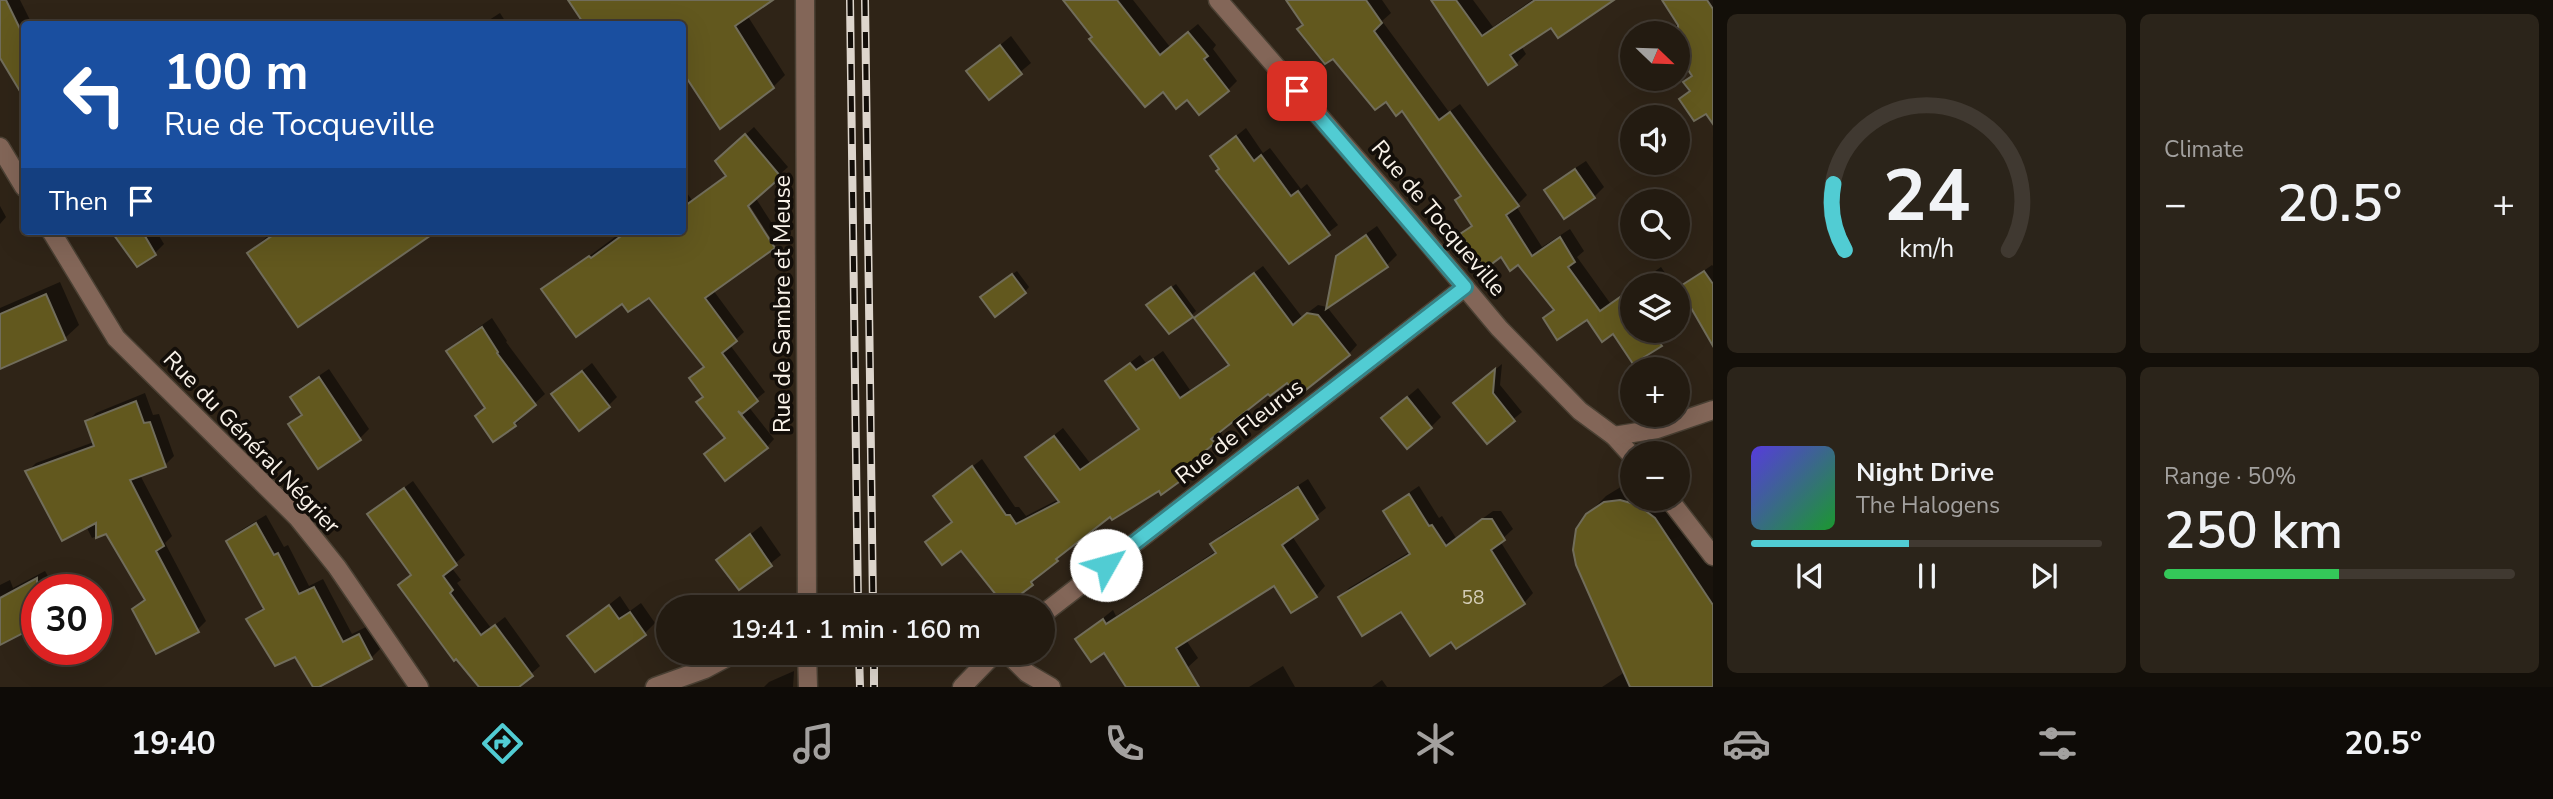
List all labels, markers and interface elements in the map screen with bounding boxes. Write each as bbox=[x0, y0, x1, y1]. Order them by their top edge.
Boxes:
north arrow bbox=[1620, 21, 1690, 91]
map controls bbox=[1620, 21, 1690, 511]
text: 100 m bbox=[164, 39, 308, 106]
icon: left bbox=[49, 49, 140, 140]
pin bbox=[1267, 61, 1327, 121]
icon: arrive bbox=[1278, 72, 1316, 110]
text: Rue de Tocqueville bbox=[164, 103, 435, 146]
button: sound bbox=[1620, 105, 1690, 175]
street label: Rue de Tocqueville bbox=[1364, 134, 1513, 303]
text: Climate bbox=[2164, 134, 2244, 165]
text: 24 bbox=[1883, 146, 1970, 246]
text: 20.5° bbox=[2277, 168, 2402, 239]
street label: Rue de Sambre et Meuse bbox=[767, 175, 798, 433]
text: − bbox=[2164, 179, 2187, 230]
text: + bbox=[2492, 179, 2515, 230]
icon: arrive bbox=[122, 182, 160, 220]
text: Then bbox=[49, 184, 108, 219]
button: search bbox=[1620, 189, 1690, 259]
text: km/h bbox=[1899, 231, 1954, 265]
button: layers bbox=[1620, 273, 1690, 343]
street label: Rue du Général Négrier bbox=[156, 344, 348, 541]
button: + bbox=[1620, 357, 1690, 427]
street label: Rue de Fleurus bbox=[1169, 372, 1310, 491]
button: − bbox=[1620, 441, 1690, 511]
text: Night Drive bbox=[1856, 455, 1994, 490]
text: Range · 50% bbox=[2164, 461, 2296, 492]
text: The Halogens bbox=[1856, 490, 2000, 521]
text: 250 km bbox=[2164, 495, 2343, 566]
position arrow bbox=[1069, 528, 1143, 602]
icon: previous bbox=[1791, 557, 1829, 595]
icon: pause bbox=[1908, 557, 1946, 595]
icon: next bbox=[2025, 557, 2063, 595]
speed limit sign: 30 bbox=[21, 574, 112, 665]
house number: 58 bbox=[1462, 585, 1484, 611]
text: 19:41 · 1 min · 160 m bbox=[730, 612, 981, 647]
icon: directions bbox=[478, 719, 527, 768]
icon: music bbox=[789, 719, 838, 768]
icon: phone bbox=[1100, 719, 1149, 768]
icon: climate bbox=[1411, 719, 1460, 768]
icon: car bbox=[1722, 719, 1771, 768]
icon: filters bbox=[2033, 719, 2082, 768]
text: 19:40 bbox=[131, 722, 216, 765]
text: 20.5° bbox=[2344, 722, 2422, 765]

